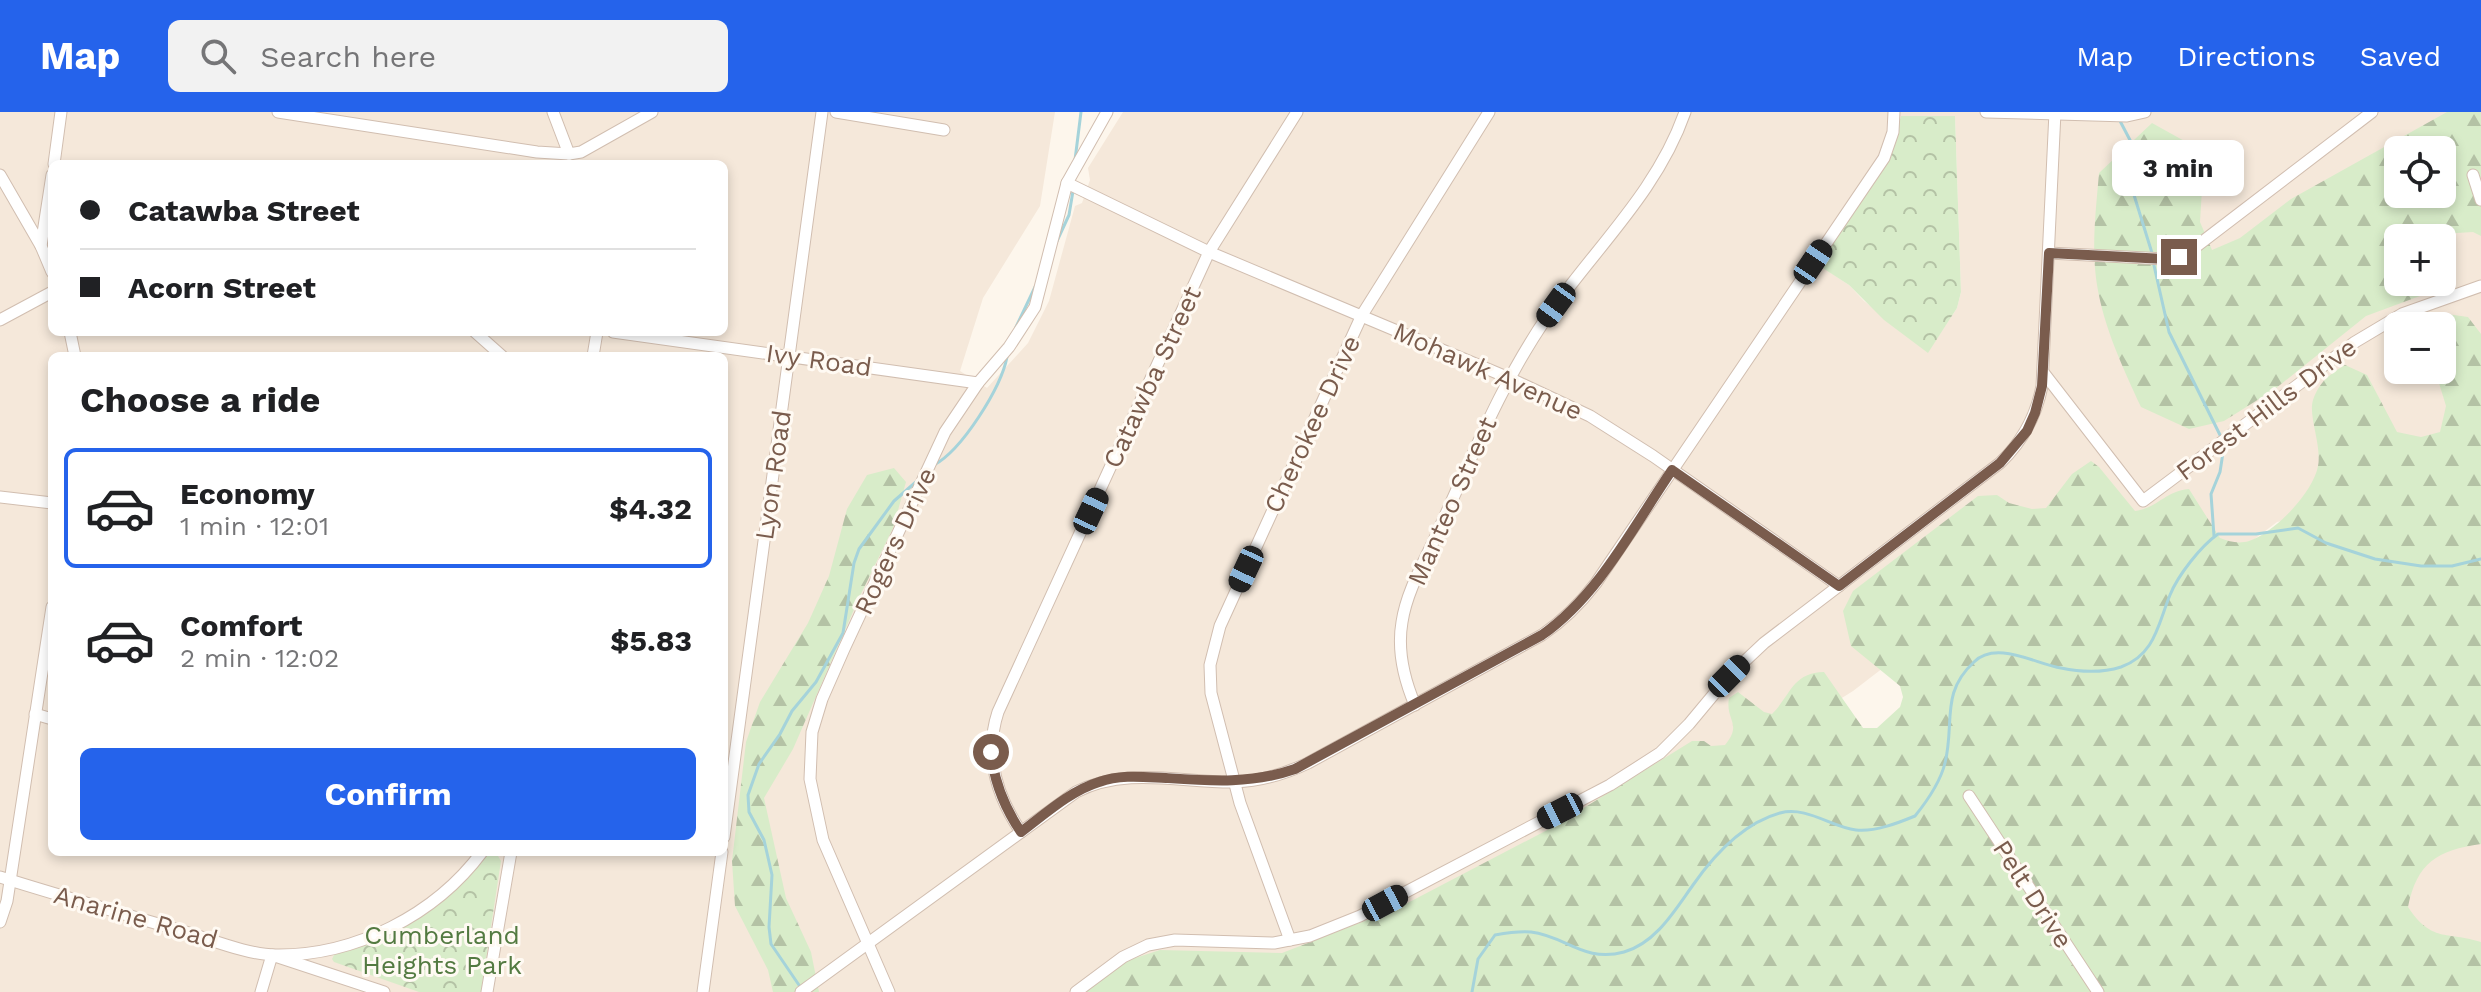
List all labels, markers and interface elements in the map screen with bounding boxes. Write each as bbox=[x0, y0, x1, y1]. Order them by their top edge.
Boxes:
search box bbox=[168, 20, 728, 92]
text: Map bbox=[40, 34, 120, 78]
icon: search bbox=[196, 34, 240, 78]
text: Search here bbox=[260, 39, 436, 74]
text: Map bbox=[2076, 40, 2133, 73]
text: Directions bbox=[2177, 40, 2316, 73]
text: Saved bbox=[2360, 40, 2441, 73]
map controls bbox=[2384, 136, 2456, 384]
button: locate bbox=[2384, 136, 2456, 208]
callout: 3 min bbox=[2113, 141, 2245, 197]
text: 3 min bbox=[2142, 153, 2214, 183]
text: Catawba Street bbox=[128, 193, 360, 228]
button: + bbox=[2384, 224, 2456, 296]
car bbox=[1790, 235, 1836, 289]
route end bbox=[2161, 239, 2197, 275]
text: Acorn Street bbox=[128, 270, 316, 305]
car bbox=[1532, 279, 1580, 331]
street label: Catawba Street bbox=[1097, 281, 1207, 472]
button: − bbox=[2384, 312, 2456, 384]
street label: Mohawk Avenue bbox=[1389, 316, 1587, 426]
street label: Cherokee Drive bbox=[1258, 330, 1366, 518]
street label: Forest Hills Drive bbox=[2170, 331, 2362, 487]
street label: Ivy Road bbox=[764, 338, 874, 382]
text: Choose a ride bbox=[80, 379, 320, 421]
street label: Lyon Road bbox=[749, 408, 797, 542]
street label: Manteo Street bbox=[1401, 412, 1503, 590]
street label: Rogers Drive bbox=[848, 463, 942, 619]
icon: car bbox=[84, 472, 156, 544]
text: Economy bbox=[180, 476, 315, 511]
car bbox=[1070, 484, 1112, 538]
text: $4.32 bbox=[609, 491, 692, 526]
text: 1 min · 12:01 bbox=[180, 511, 329, 541]
car bbox=[1225, 542, 1267, 596]
icon: car bbox=[84, 604, 156, 676]
text: Comfort bbox=[180, 608, 302, 643]
text: $5.83 bbox=[610, 623, 692, 658]
text: 2 min · 12:02 bbox=[180, 643, 339, 673]
car bbox=[1704, 651, 1754, 701]
route start bbox=[973, 734, 1009, 770]
button: Confirm bbox=[80, 748, 696, 840]
car bbox=[1533, 789, 1587, 833]
street label: Pelt Drive bbox=[1987, 834, 2079, 954]
street label: Anarine Road bbox=[51, 879, 221, 955]
car bbox=[1358, 881, 1412, 925]
park label: Cumberland Heights Park bbox=[362, 920, 522, 980]

